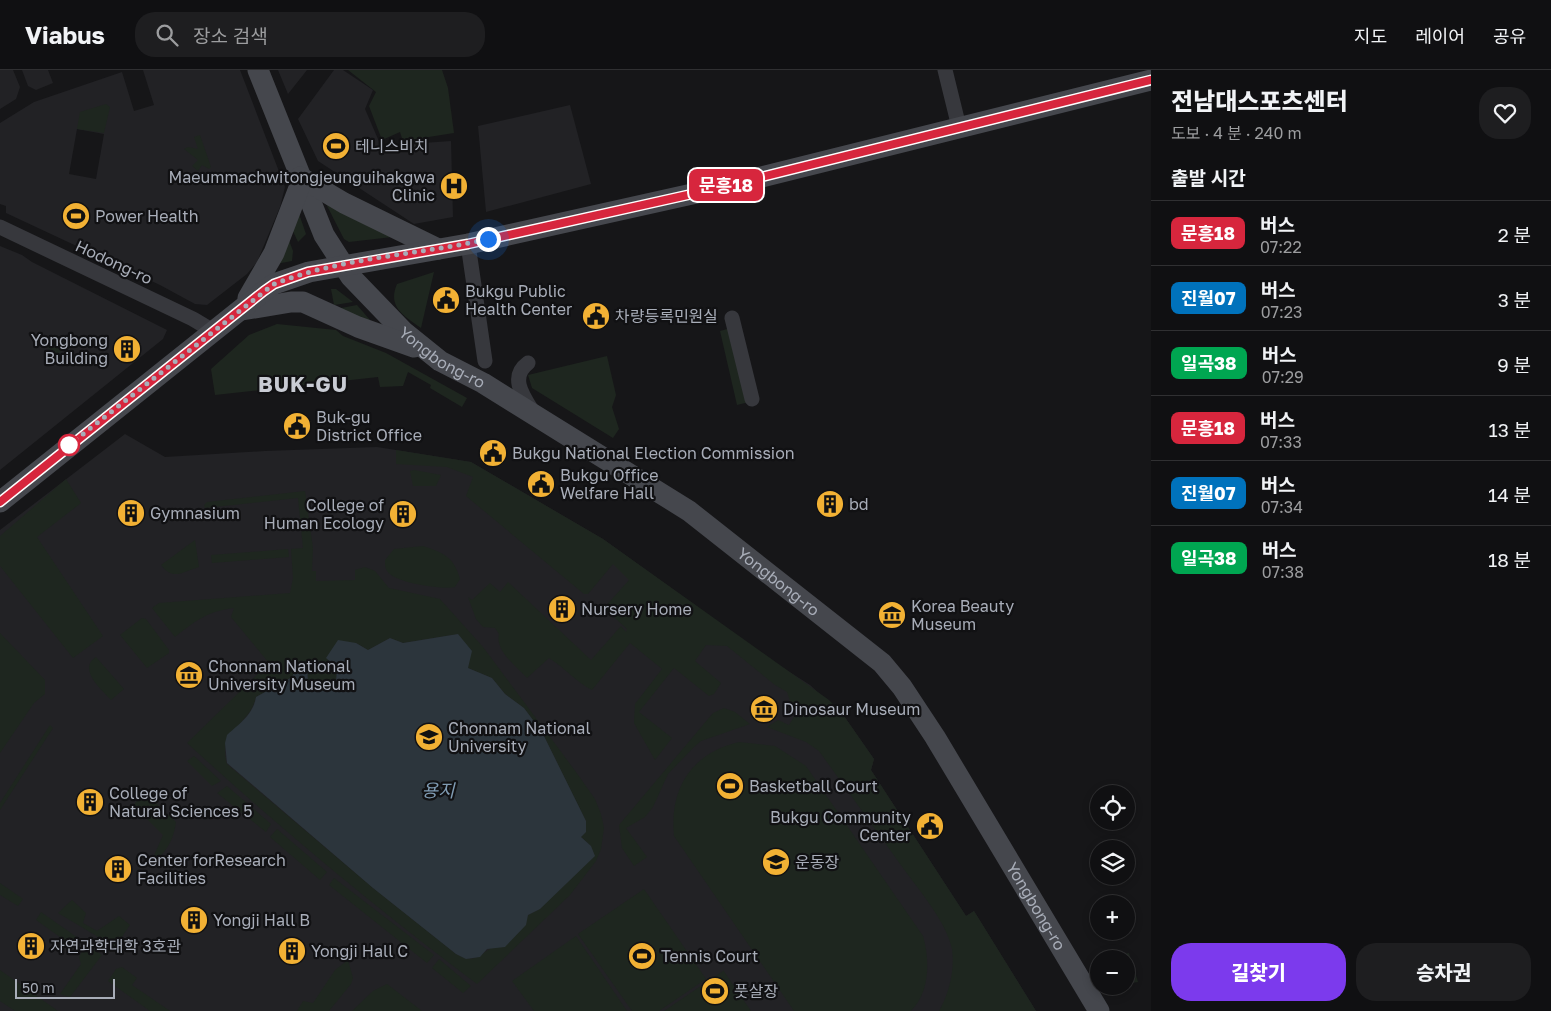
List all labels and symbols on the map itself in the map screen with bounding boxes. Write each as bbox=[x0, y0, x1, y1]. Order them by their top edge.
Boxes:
sports icon: 테니스비치 bbox=[321, 131, 351, 161]
place label: 테니스비치 bbox=[355, 136, 429, 156]
place label: Maeummachwitongjeunguihakgwa Clinic bbox=[169, 167, 435, 205]
line badge: 문흥18 bbox=[691, 169, 761, 201]
hospital icon: Maeummachwitongjeunguihakgwa Clinic bbox=[439, 171, 469, 201]
sports icon: Power Health bbox=[61, 201, 91, 231]
place label: Power Health bbox=[95, 206, 199, 226]
your location bbox=[476, 227, 501, 252]
street label: Hodong-ro bbox=[72, 235, 156, 289]
place label: Bukgu Public Health Center bbox=[465, 281, 572, 319]
public building icon: Bukgu Public Health Center bbox=[431, 285, 461, 315]
public building icon: 차량등록민원실 bbox=[581, 301, 611, 331]
place label: 차량등록민원실 bbox=[615, 306, 718, 326]
street label: Yongbong-ro bbox=[395, 322, 488, 392]
place label: Yongbong Building bbox=[31, 330, 108, 368]
building icon: Yongbong Building bbox=[112, 334, 142, 364]
district label: BUK-GU bbox=[258, 371, 348, 397]
place label: Buk-gu District Office bbox=[316, 407, 422, 445]
public building icon: Buk-gu District Office bbox=[282, 411, 312, 441]
unlabelled marker bbox=[58, 434, 80, 456]
public building icon: Bukgu National Election Commission bbox=[478, 438, 508, 468]
place label: Bukgu National Election Commission bbox=[512, 443, 795, 463]
place label: Bukgu Office Welfare Hall bbox=[560, 465, 659, 503]
public building icon: Bukgu Office Welfare Hall bbox=[526, 469, 556, 499]
building icon: bd bbox=[815, 489, 845, 519]
place label: bd bbox=[849, 494, 869, 514]
place label: College of Human Ecology bbox=[264, 495, 384, 533]
building icon: Gymnasium bbox=[116, 498, 146, 528]
building icon: College of Human Ecology bbox=[388, 499, 418, 529]
place label: Gymnasium bbox=[150, 503, 240, 523]
street label: Yongbong-ro bbox=[733, 543, 824, 620]
building icon: Nursery Home bbox=[547, 594, 577, 624]
place label: Korea Beauty Museum bbox=[911, 596, 1014, 634]
place label: Nursery Home bbox=[581, 599, 692, 619]
museum icon: Korea Beauty Museum bbox=[877, 600, 907, 630]
place label: Chonnam National University Museum bbox=[208, 656, 355, 694]
museum icon: Chonnam National University Museum bbox=[174, 660, 204, 690]
museum icon: Dinosaur Museum bbox=[749, 694, 779, 724]
place label: Dinosaur Museum bbox=[783, 699, 920, 719]
place label: Chonnam National University bbox=[448, 718, 591, 756]
school or university icon: Chonnam National University bbox=[414, 722, 444, 752]
sports icon: Basketball Court bbox=[715, 771, 745, 801]
place label: Basketball Court bbox=[749, 776, 878, 796]
water label: 용지 bbox=[421, 779, 456, 801]
place label: College of Natural Sciences 5 bbox=[109, 783, 253, 821]
building icon: College of Natural Sciences 5 bbox=[75, 787, 105, 817]
place label: Bukgu Community Center bbox=[770, 807, 911, 845]
public building icon: Bukgu Community Center bbox=[915, 811, 945, 841]
school or university icon: 운동장 bbox=[761, 847, 791, 877]
place label: Center forResearch Facilities bbox=[137, 850, 286, 888]
place label: 운동장 bbox=[795, 852, 839, 872]
building icon: Center forResearch Facilities bbox=[103, 854, 133, 884]
street label: Yongbong-ro bbox=[1002, 858, 1070, 954]
building icon: Yongji Hall B bbox=[179, 905, 209, 935]
place label: Yongji Hall B bbox=[213, 910, 310, 930]
building icon: 자연과학대학 3호관 bbox=[16, 931, 46, 961]
place label: 자연과학대학 3호관 bbox=[50, 936, 181, 956]
building icon: Yongji Hall C bbox=[277, 936, 307, 966]
place label: Yongji Hall C bbox=[311, 941, 408, 961]
sports icon: Tennis Court bbox=[627, 941, 657, 971]
place label: Tennis Court bbox=[661, 946, 758, 966]
scale bar bbox=[15, 976, 115, 999]
sports icon: 풋살장 bbox=[700, 976, 730, 1006]
place label: 풋살장 bbox=[734, 981, 778, 1001]

